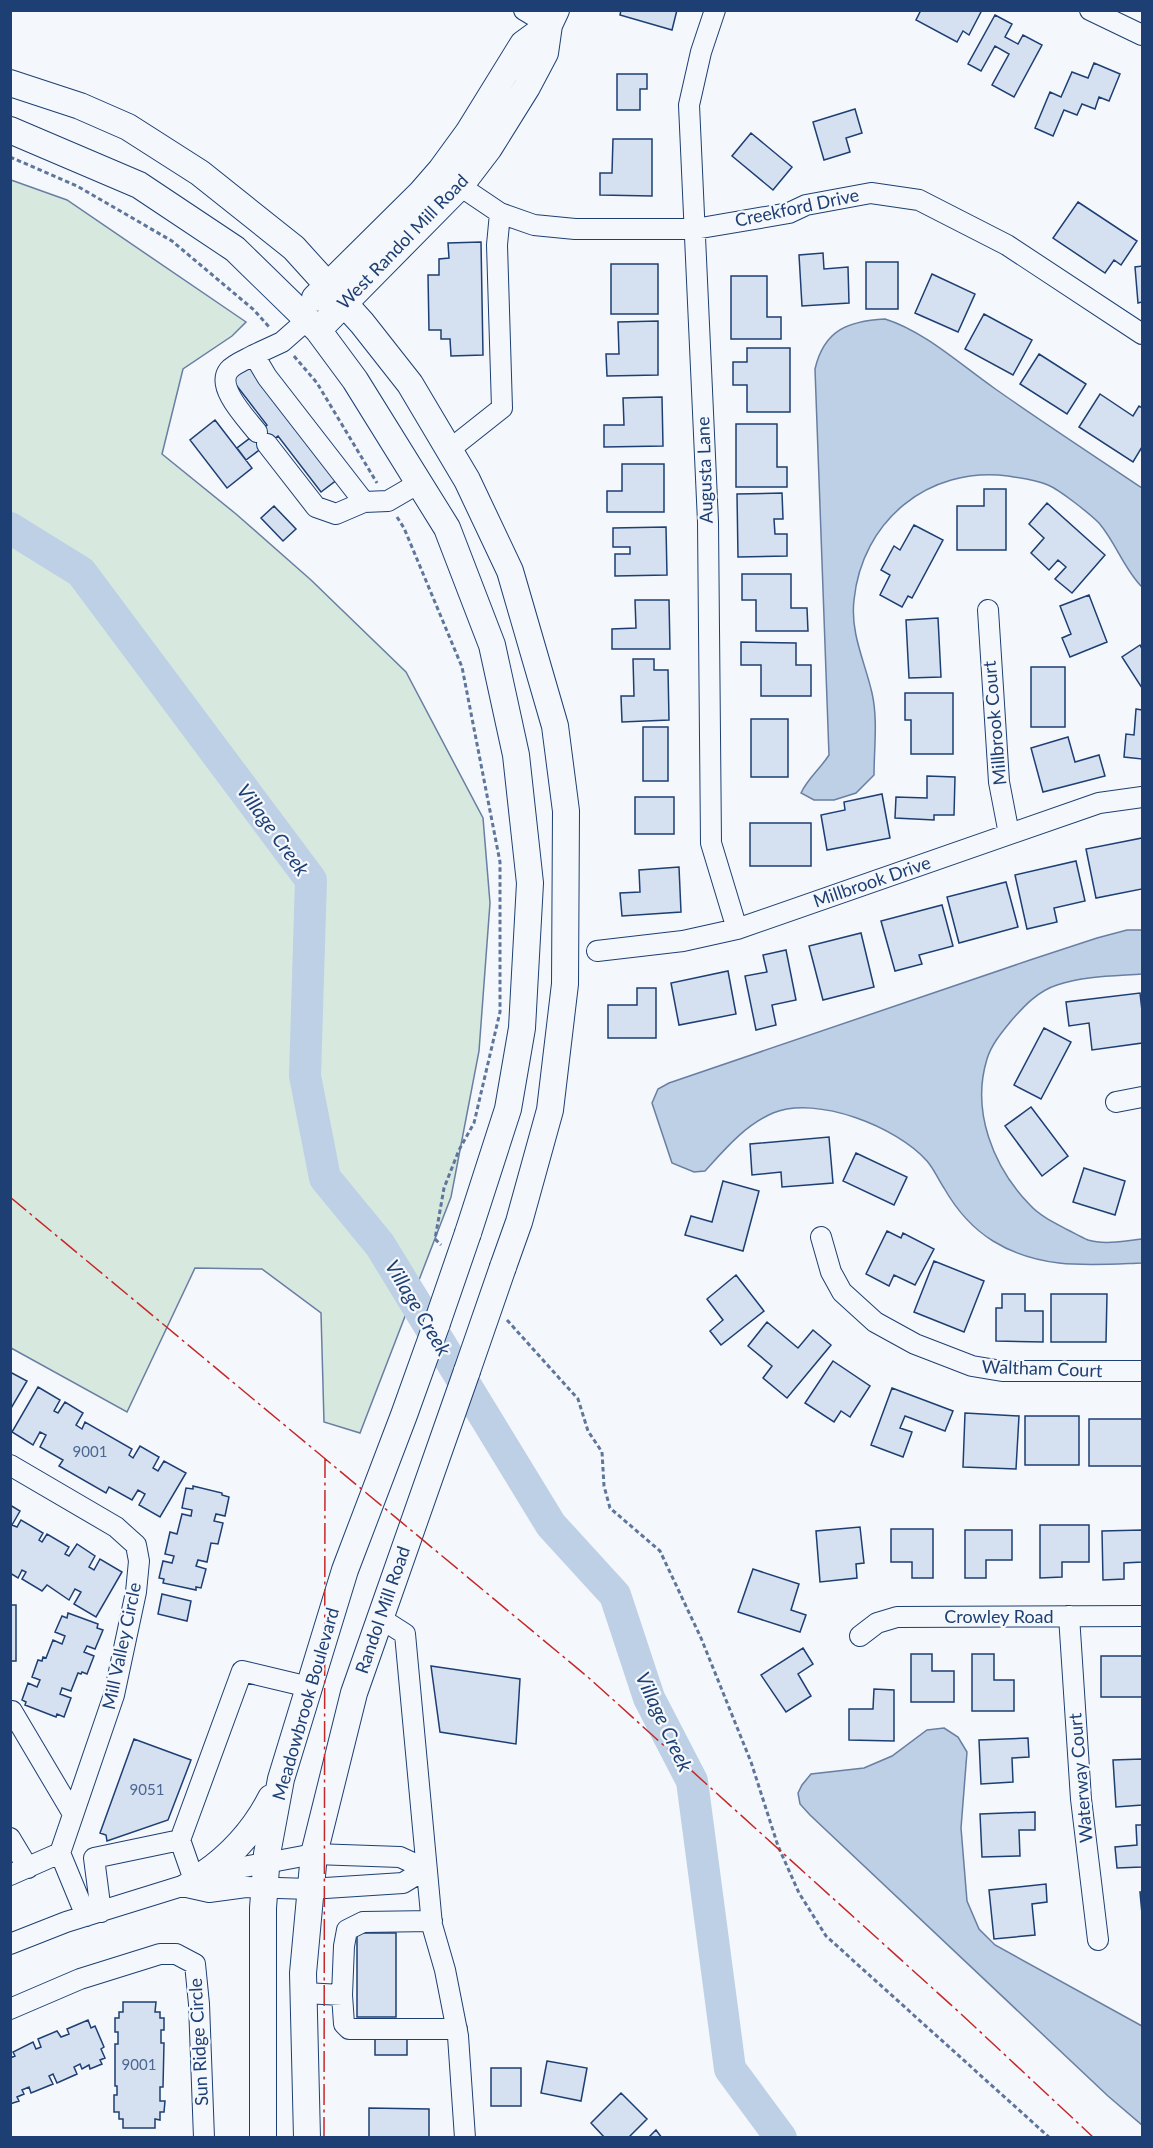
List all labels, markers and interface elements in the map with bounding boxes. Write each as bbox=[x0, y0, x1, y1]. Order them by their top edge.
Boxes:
street label: West Randol Mill Road bbox=[332, 169, 472, 313]
street label: Creekford Drive bbox=[733, 183, 861, 231]
street label: Augusta Lane bbox=[691, 416, 717, 524]
street label: Millbrook Court bbox=[978, 659, 1010, 786]
water label: Village Creek bbox=[232, 779, 315, 880]
street label: Millbrook Drive bbox=[810, 851, 933, 911]
water label: Village Creek bbox=[381, 1255, 457, 1360]
street label: Waltham Court bbox=[981, 1355, 1103, 1381]
house number: 9001 bbox=[73, 1442, 107, 1460]
street label: Randol Mill Road bbox=[350, 1543, 414, 1676]
street label: Mill Valley Circle bbox=[97, 1580, 145, 1711]
street label: Meadowbrook Boulevard bbox=[267, 1605, 343, 1803]
street label: Crowley Road bbox=[944, 1605, 1054, 1627]
water label: Village Creek bbox=[631, 1668, 699, 1776]
street label: Waterway Court bbox=[1063, 1712, 1097, 1844]
house number: 9051 bbox=[130, 1780, 164, 1798]
street label: Sun Ridge Circle bbox=[184, 1978, 212, 2107]
house number: 9001 bbox=[122, 2055, 156, 2073]

